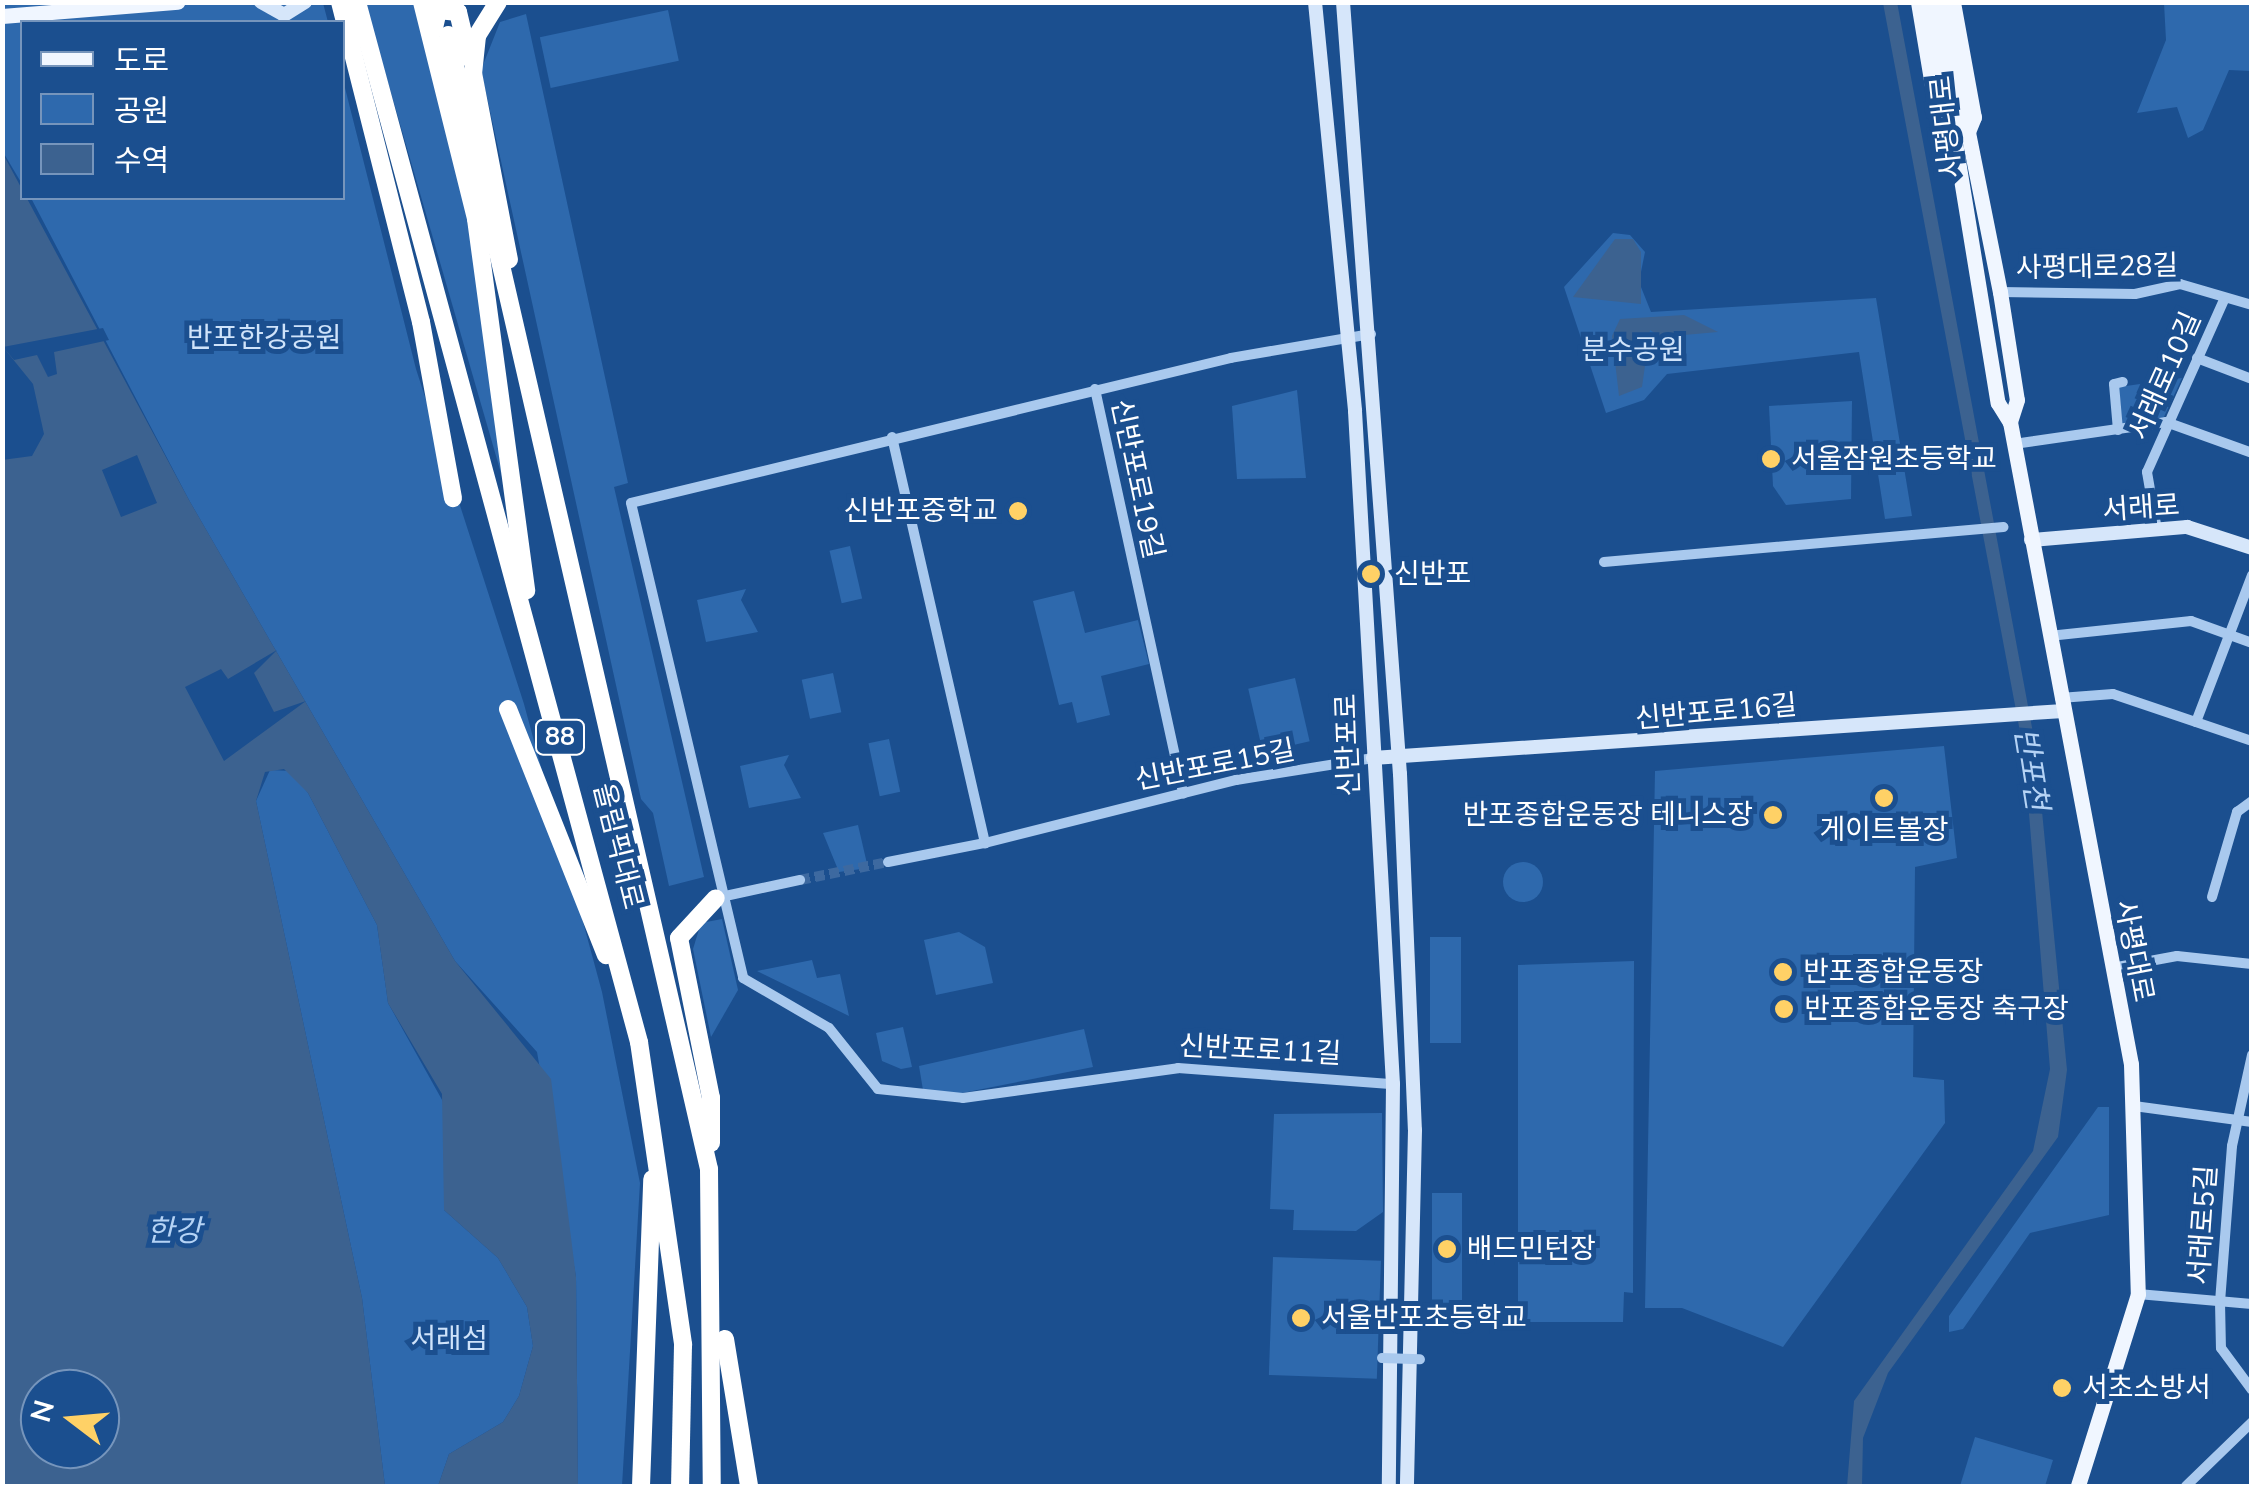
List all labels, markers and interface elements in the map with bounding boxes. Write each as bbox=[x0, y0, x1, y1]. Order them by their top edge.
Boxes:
legend bbox=[20, 20, 345, 200]
text: 도로 bbox=[114, 41, 169, 82]
street label: 사평대로 bbox=[1924, 74, 1968, 180]
text: 공원 bbox=[114, 91, 169, 132]
text: 수역 bbox=[114, 141, 169, 182]
street label: 사평대로28길 bbox=[2016, 249, 2178, 285]
street label: 서래로10길 bbox=[2122, 307, 2208, 445]
park label: 반포한강공원 bbox=[187, 321, 341, 355]
park label: 분수공원 bbox=[1581, 333, 1685, 367]
street label: 신반포로19길 bbox=[1104, 396, 1170, 562]
place label: 서울잠원초등학교 bbox=[1791, 442, 1997, 476]
marker: 서울잠원초등학교 bbox=[1760, 448, 1782, 470]
street label: 서래로 bbox=[2101, 489, 2181, 527]
place label: 신반포중학교 bbox=[843, 494, 998, 528]
marker: 신반포중학교 bbox=[1007, 500, 1029, 522]
place label: 신반포 bbox=[1394, 557, 1471, 591]
marker: 신반포 bbox=[1358, 561, 1384, 587]
street label: 신반포로16길 bbox=[1634, 688, 1798, 736]
street label: 신반포로 bbox=[1329, 693, 1367, 797]
road number: 88 bbox=[535, 717, 585, 757]
water label: 반포천 bbox=[2006, 725, 2054, 813]
street label: 신반포로15길 bbox=[1132, 733, 1298, 797]
street label: 올림픽대로 bbox=[586, 779, 650, 913]
marker: 게이트볼장 bbox=[1873, 787, 1895, 809]
place label: 반포종합운동장 테니스장 bbox=[1462, 798, 1753, 832]
marker: 반포종합운동장 테니스장 bbox=[1762, 804, 1784, 826]
place label: 게이트볼장 bbox=[1820, 813, 1948, 847]
street label: 사평대로 bbox=[2108, 897, 2160, 1005]
place label: 반포종합운동장 bbox=[1803, 955, 1983, 989]
marker: 반포종합운동장 bbox=[1772, 961, 1794, 983]
place label: 반포종합운동장 축구장 bbox=[1804, 992, 2069, 1026]
marker: 반포종합운동장 축구장 bbox=[1773, 998, 1795, 1020]
street label: 신반포로11길 bbox=[1178, 1029, 1342, 1071]
street label: 서래로5길 bbox=[2182, 1164, 2224, 1286]
water label: 한강 bbox=[146, 1214, 202, 1250]
place label: 배드민턴장 bbox=[1467, 1232, 1596, 1266]
marker: 배드민턴장 bbox=[1436, 1238, 1458, 1260]
place label: 서울반포초등학교 bbox=[1321, 1301, 1527, 1335]
marker: 서울반포초등학교 bbox=[1290, 1307, 1312, 1329]
park label: 서래섬 bbox=[410, 1322, 488, 1356]
north arrow bbox=[20, 1369, 120, 1469]
place label: 서초소방서 bbox=[2082, 1371, 2211, 1405]
marker: 서초소방서 bbox=[2051, 1377, 2073, 1399]
text: N bbox=[22, 1396, 64, 1427]

